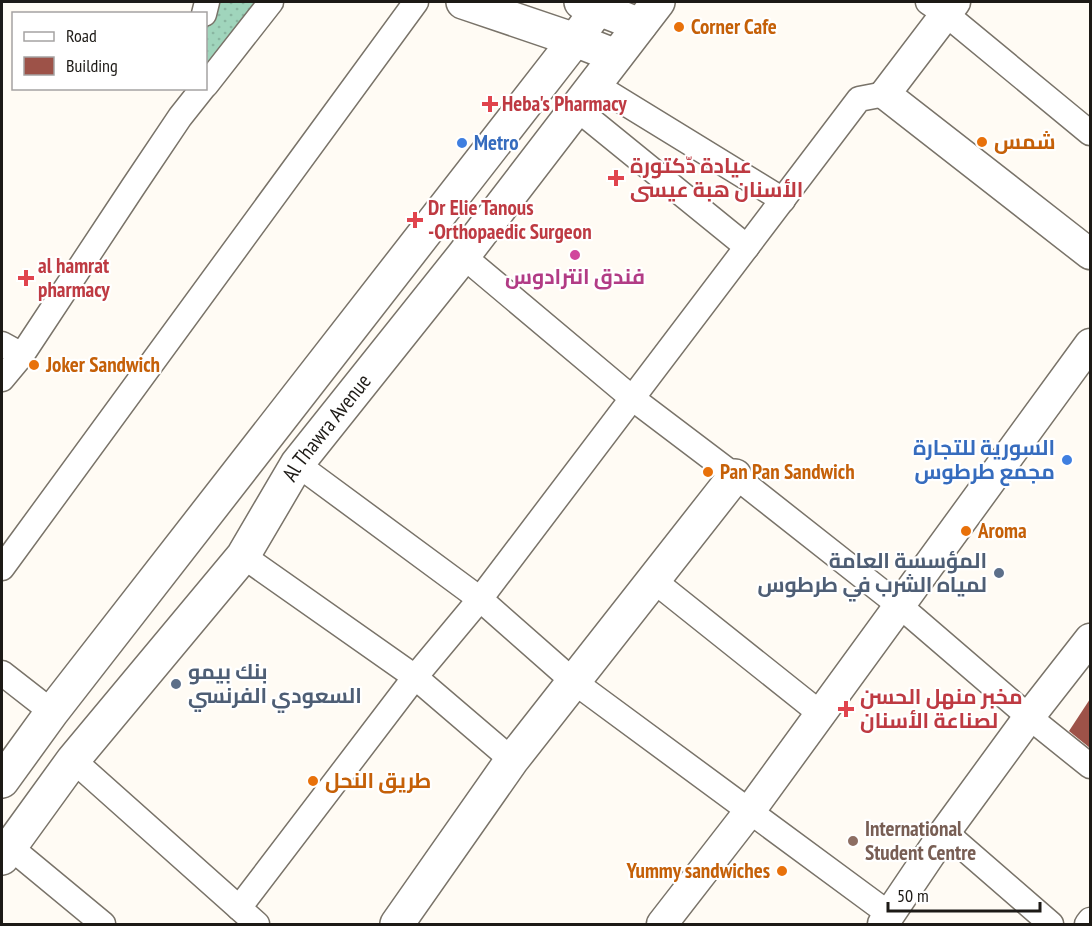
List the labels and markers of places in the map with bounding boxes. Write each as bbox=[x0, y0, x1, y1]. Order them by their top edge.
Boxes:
place label: Corner Cafe bbox=[691, 13, 777, 40]
marker: Corner Cafe bbox=[672, 20, 686, 34]
place label: Heba's Pharmacy bbox=[502, 90, 627, 117]
marker: Heba's Pharmacy bbox=[483, 97, 497, 111]
place label: شمس bbox=[994, 128, 1056, 155]
place label: Metro bbox=[474, 129, 519, 156]
marker: شمس bbox=[975, 135, 989, 149]
marker: Metro bbox=[455, 136, 469, 150]
place label: عيادة دّكتورة الأسنان هبة عيسى bbox=[630, 152, 803, 203]
marker: عيادة دّكتورة الأسنان هبة عيسى bbox=[607, 169, 625, 187]
place label: Dr Elie Tanous -Orthopaedic Surgeon bbox=[428, 194, 592, 245]
marker: Dr Elie Tanous -Orthopaedic Surgeon bbox=[406, 211, 424, 229]
marker: فندق انترادوس bbox=[568, 248, 582, 262]
place label: al hamrat pharmacy bbox=[38, 252, 110, 303]
place label: فندق انترادوس bbox=[505, 263, 645, 290]
marker: al hamrat pharmacy bbox=[19, 271, 33, 285]
place label: Joker Sandwich bbox=[45, 351, 160, 378]
marker: Joker Sandwich bbox=[27, 358, 41, 372]
place label: السورية للتجارة مجمع طرطوس bbox=[913, 434, 1055, 486]
marker: السورية للتجارة مجمع طرطوس bbox=[1060, 453, 1074, 467]
place label: Pan Pan Sandwich bbox=[720, 458, 855, 485]
marker: Pan Pan Sandwich bbox=[701, 465, 715, 479]
place label: Aroma bbox=[977, 517, 1027, 544]
marker: Aroma bbox=[959, 524, 973, 538]
place label: المؤسسة العامة لمياه الشرب في طرطوس bbox=[758, 547, 987, 602]
marker: المؤسسة العامة لمياه الشرب في طرطوس bbox=[992, 566, 1006, 580]
place label: بنك بيمو السعودي الفرنسي bbox=[188, 658, 362, 713]
marker: بنك بيمو السعودي الفرنسي bbox=[169, 677, 183, 691]
place label: مخبر منهل الحسن لصناعة الأسنان bbox=[860, 683, 1023, 734]
marker: مخبر منهل الحسن لصناعة الأسنان bbox=[837, 700, 855, 718]
place label: طريق النحل bbox=[325, 767, 431, 794]
marker: طريق النحل bbox=[306, 774, 320, 788]
place label: International Student Centre bbox=[865, 815, 976, 866]
marker: International Student Centre bbox=[846, 834, 860, 848]
place label: Yummy sandwiches bbox=[625, 857, 770, 884]
marker: Yummy sandwiches bbox=[775, 864, 789, 878]

